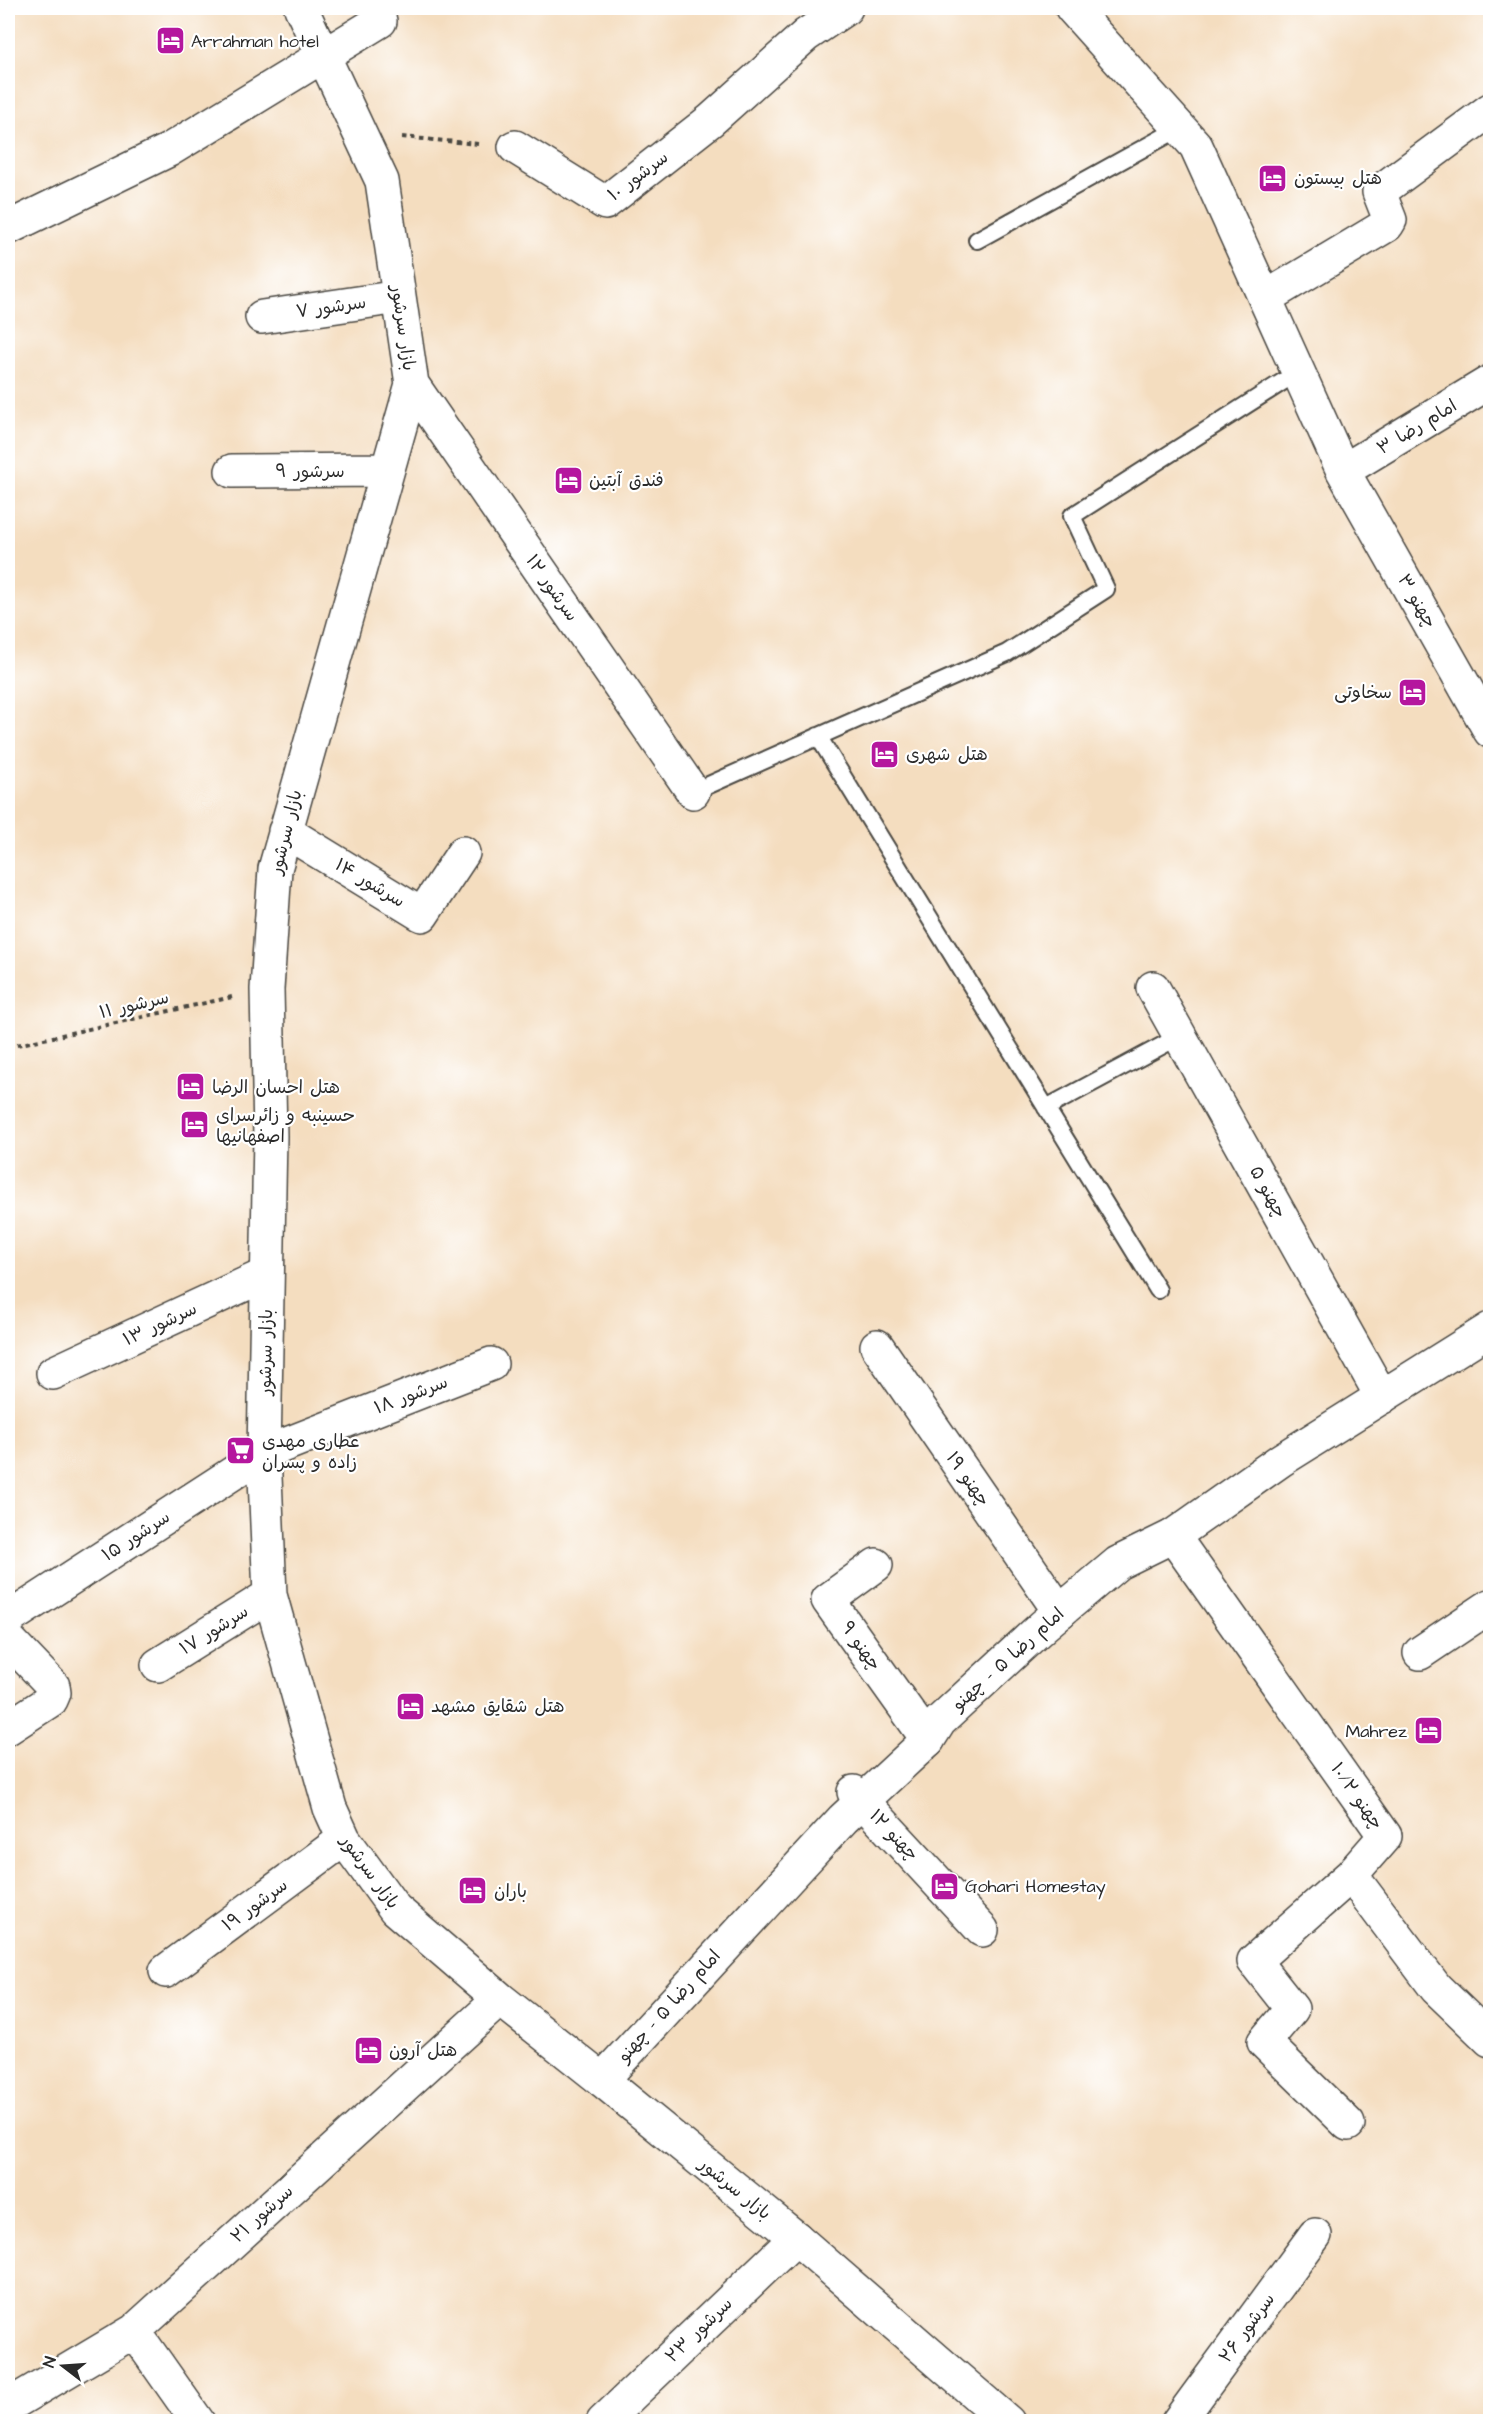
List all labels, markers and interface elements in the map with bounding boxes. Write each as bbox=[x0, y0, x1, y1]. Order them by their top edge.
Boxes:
hotel icon: Arrahman hotel bbox=[154, 25, 186, 57]
place label: Arrahman hotel bbox=[191, 29, 319, 54]
street label: سرشور ۱۰ bbox=[602, 145, 674, 207]
hotel icon: هتل بیستون bbox=[1257, 162, 1289, 194]
place label: هتل بیستون bbox=[1294, 166, 1382, 191]
street label: بازار سرشور bbox=[384, 282, 421, 372]
street label: سرشور ۷ bbox=[294, 290, 368, 324]
street label: امام رضا ۳ bbox=[1372, 393, 1462, 462]
street label: سرشور ۹ bbox=[275, 459, 345, 484]
hotel icon: فندق آبتين bbox=[552, 464, 584, 496]
place label: فندق آبتين bbox=[589, 468, 664, 493]
street label: سرشور ۱۲ bbox=[520, 549, 584, 627]
street label: چهنو ۳ bbox=[1392, 569, 1442, 633]
hotel icon: سخاوتی bbox=[1397, 676, 1429, 708]
place label: سخاوتی bbox=[1334, 680, 1392, 705]
hotel icon: هتل شهری bbox=[869, 738, 901, 770]
place label: هتل شهری bbox=[906, 742, 988, 767]
street label: بازار سرشور bbox=[263, 787, 309, 879]
street label: سرشور ۱۴ bbox=[330, 852, 410, 914]
street label: سرشور ۱۱ bbox=[97, 985, 171, 1025]
hotel icon: هتل احسان الرضا bbox=[175, 1071, 207, 1103]
place label: هتل احسان الرضا bbox=[212, 1075, 340, 1100]
place label: حسینبه و زائرسرای اصفهانیها bbox=[216, 1103, 355, 1149]
hotel icon: حسینبه و زائرسرای اصفهانیها bbox=[179, 1109, 211, 1141]
street label: چهنو ۵ bbox=[1243, 1161, 1293, 1223]
street label: سرشور ۱۳ bbox=[119, 1296, 201, 1352]
street label: بازار سرشور bbox=[253, 1309, 279, 1397]
street label: سرشور ۱۸ bbox=[371, 1370, 451, 1420]
place label: عطاری مهدی زاده و پسران bbox=[262, 1429, 360, 1475]
supermarket icon: عطاری مهدی زاده و پسران bbox=[225, 1435, 257, 1467]
street label: چهنو ۱۹ bbox=[940, 1447, 996, 1511]
street label: سرشور ۱۵ bbox=[97, 1505, 175, 1567]
street label: سرشور ۱۷ bbox=[175, 1599, 253, 1661]
street label: امام رضا ۵ - چهنو bbox=[946, 1602, 1070, 1718]
street label: چهنو ۹ bbox=[835, 1616, 887, 1676]
hotel icon: هتل شقایق مشهد bbox=[394, 1690, 426, 1722]
place label: هتل شقایق مشهد bbox=[431, 1694, 565, 1719]
hotel icon: Mahrez bbox=[1412, 1715, 1444, 1747]
place label: Mahrez bbox=[1345, 1719, 1407, 1744]
street label: چهنو ۱۰/۲ bbox=[1325, 1757, 1389, 1835]
street label: چهنو ۱۲ bbox=[864, 1804, 924, 1866]
street label: بازار سرشور bbox=[333, 1828, 405, 1914]
hotel icon: Gohari Homestay bbox=[928, 1870, 960, 1902]
street label: سرشور ۱۹ bbox=[217, 1873, 293, 1937]
place label: Gohari Homestay bbox=[965, 1874, 1106, 1900]
hotel icon: باران bbox=[457, 1875, 489, 1907]
place label: باران bbox=[494, 1879, 527, 1904]
street label: امام رضا ۵ - چهنو bbox=[611, 1944, 727, 2069]
hotel icon: هتل آرون bbox=[352, 2034, 384, 2066]
place label: هتل آرون bbox=[389, 2038, 457, 2063]
street label: بازار سرشور bbox=[692, 2151, 776, 2226]
street label: سرشور ۲۱ bbox=[225, 2179, 299, 2249]
street label: سرشور ۲۶ bbox=[1213, 2288, 1281, 2368]
street label: سرشور ۲۳ bbox=[660, 2292, 738, 2368]
north arrow bbox=[33, 2336, 93, 2396]
text: N bbox=[38, 2354, 62, 2370]

